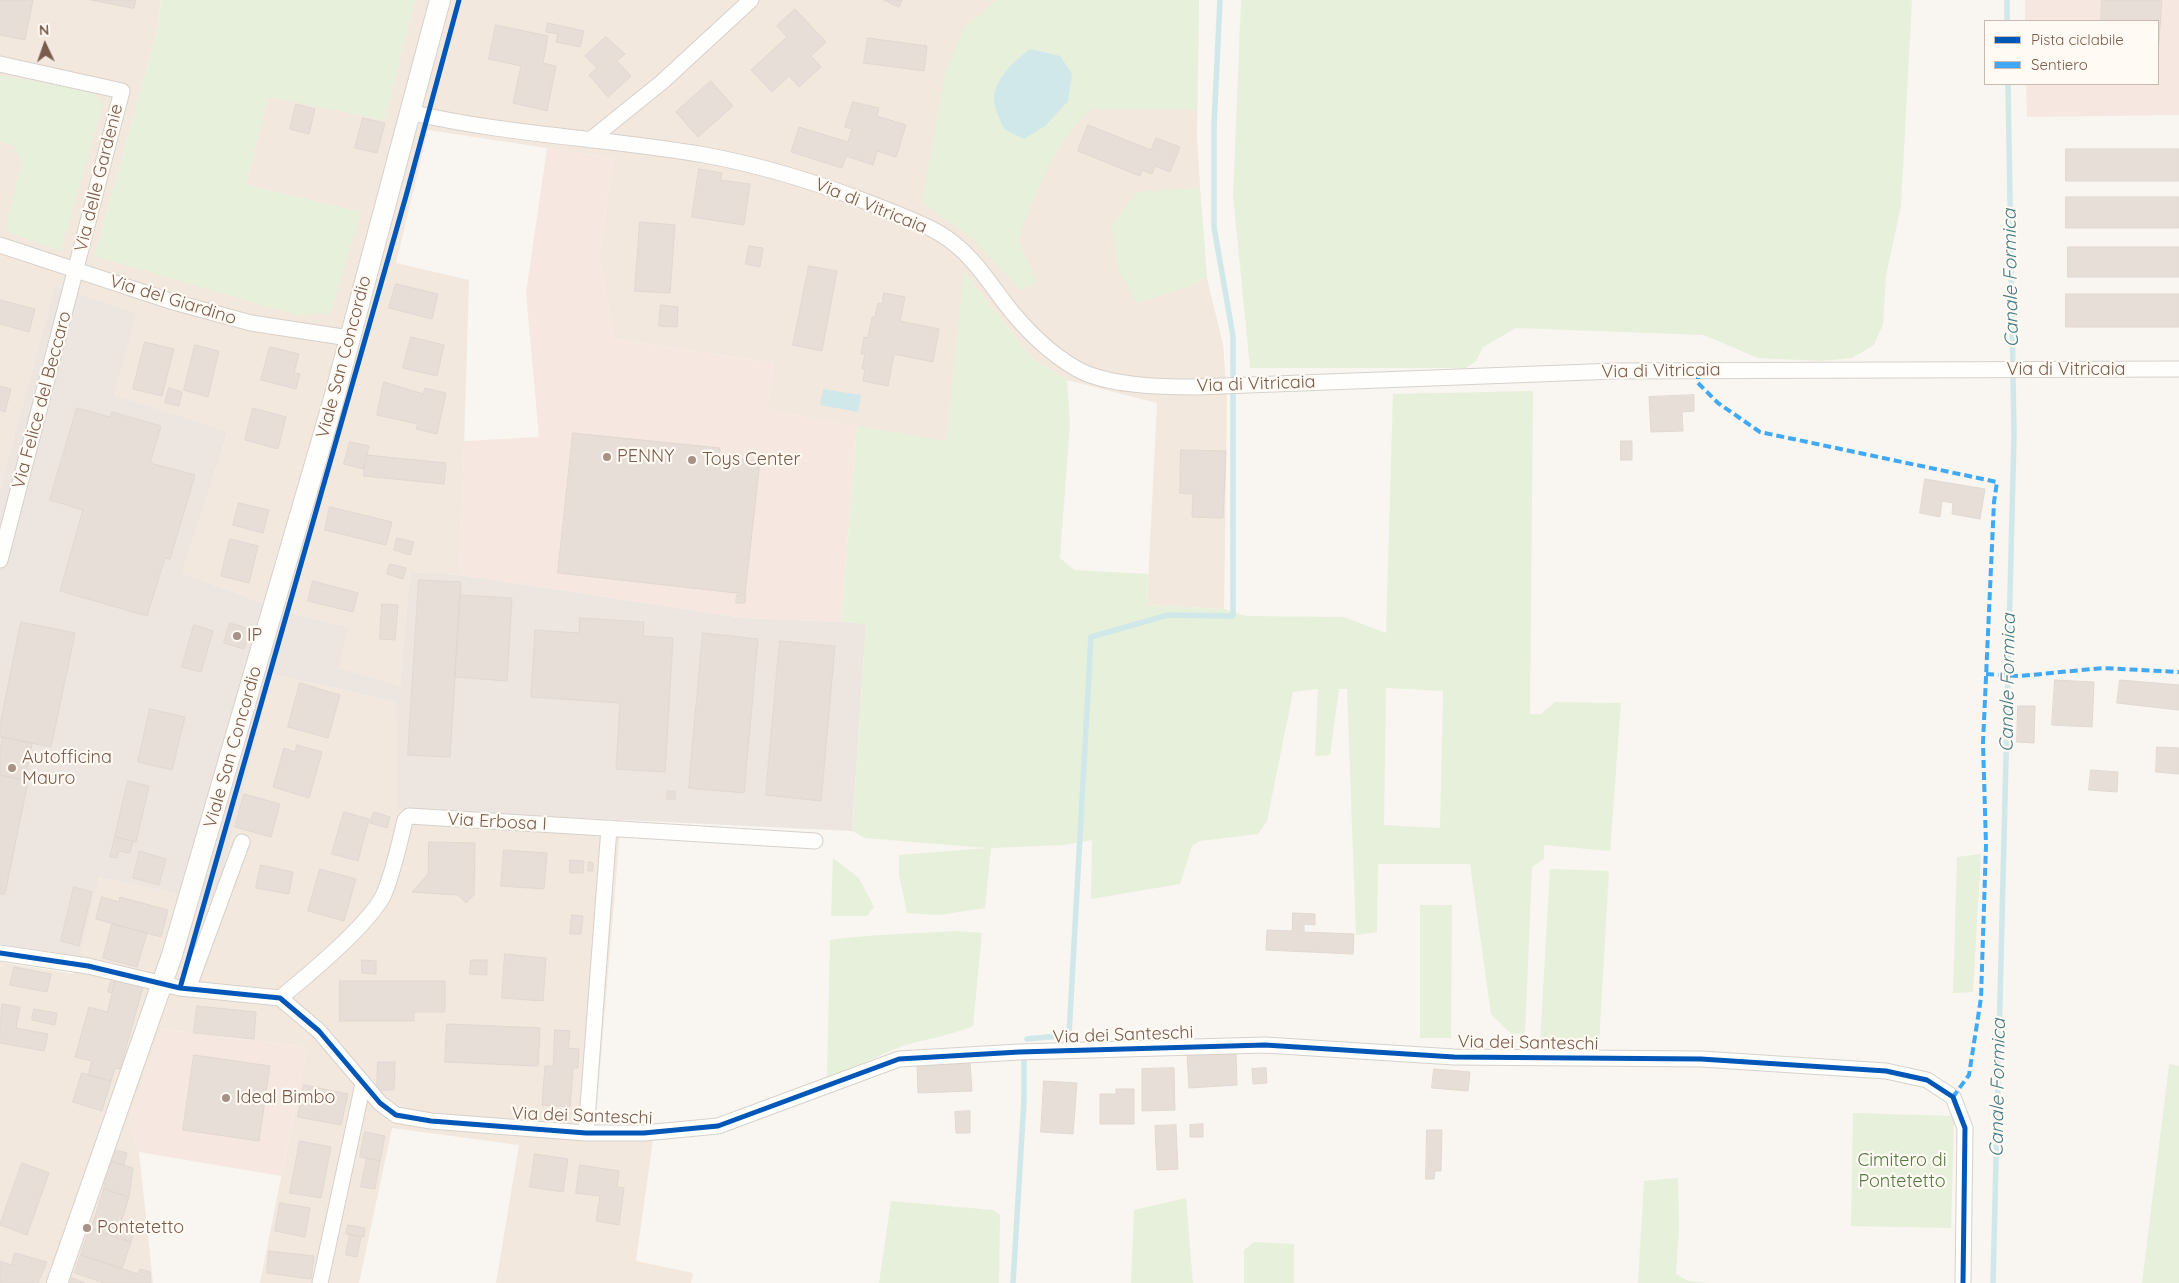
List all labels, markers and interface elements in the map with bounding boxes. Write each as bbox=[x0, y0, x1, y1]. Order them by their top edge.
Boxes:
north arrow bbox=[20, 20, 70, 70]
legend bbox=[1984, 20, 2159, 85]
text: N bbox=[39, 21, 50, 39]
text: Pista ciclabile bbox=[2031, 30, 2124, 49]
text: Sentiero bbox=[2031, 55, 2088, 74]
street label: Via delle Gardenie bbox=[70, 102, 128, 254]
street label: Via di Vitricaia bbox=[812, 174, 930, 238]
water label: Canale Formica bbox=[1998, 209, 2024, 347]
street label: Via del Giardino bbox=[107, 270, 239, 330]
street label: Viale San Concordio bbox=[312, 273, 376, 441]
street label: Via Felice del Beccaro bbox=[8, 309, 76, 491]
street label: Via di Vitricaia bbox=[1601, 359, 1721, 383]
street label: Via di Vitricaia bbox=[2006, 359, 2126, 381]
street label: Via di Vitricaia bbox=[1196, 371, 1316, 397]
place label: PENNY bbox=[617, 446, 674, 468]
place label: Toys Center bbox=[702, 449, 800, 471]
marker: PENNY bbox=[601, 451, 613, 463]
marker: Toys Center bbox=[686, 454, 698, 466]
water label: Canale Formica bbox=[1995, 614, 2021, 752]
place label: IP bbox=[247, 625, 262, 647]
marker: IP bbox=[231, 630, 243, 642]
street label: Viale San Concordio bbox=[200, 664, 266, 830]
place label: Autofficina Mauro bbox=[22, 747, 112, 790]
marker: Autofficina Mauro bbox=[6, 762, 18, 774]
street label: Via Erbosa I bbox=[447, 809, 547, 835]
water label: Canale Formica bbox=[1985, 1019, 2011, 1157]
street label: Via dei Santeschi bbox=[1052, 1022, 1194, 1048]
street label: Via dei Santeschi bbox=[1457, 1031, 1599, 1055]
place label: Ideal Bimbo bbox=[236, 1087, 335, 1109]
marker: Ideal Bimbo bbox=[220, 1092, 232, 1104]
street label: Via dei Santeschi bbox=[511, 1103, 653, 1129]
park label: Cimitero di Pontetetto bbox=[1857, 1150, 1947, 1192]
place label: Pontetetto bbox=[97, 1217, 184, 1239]
marker: Pontetetto bbox=[81, 1222, 93, 1234]

